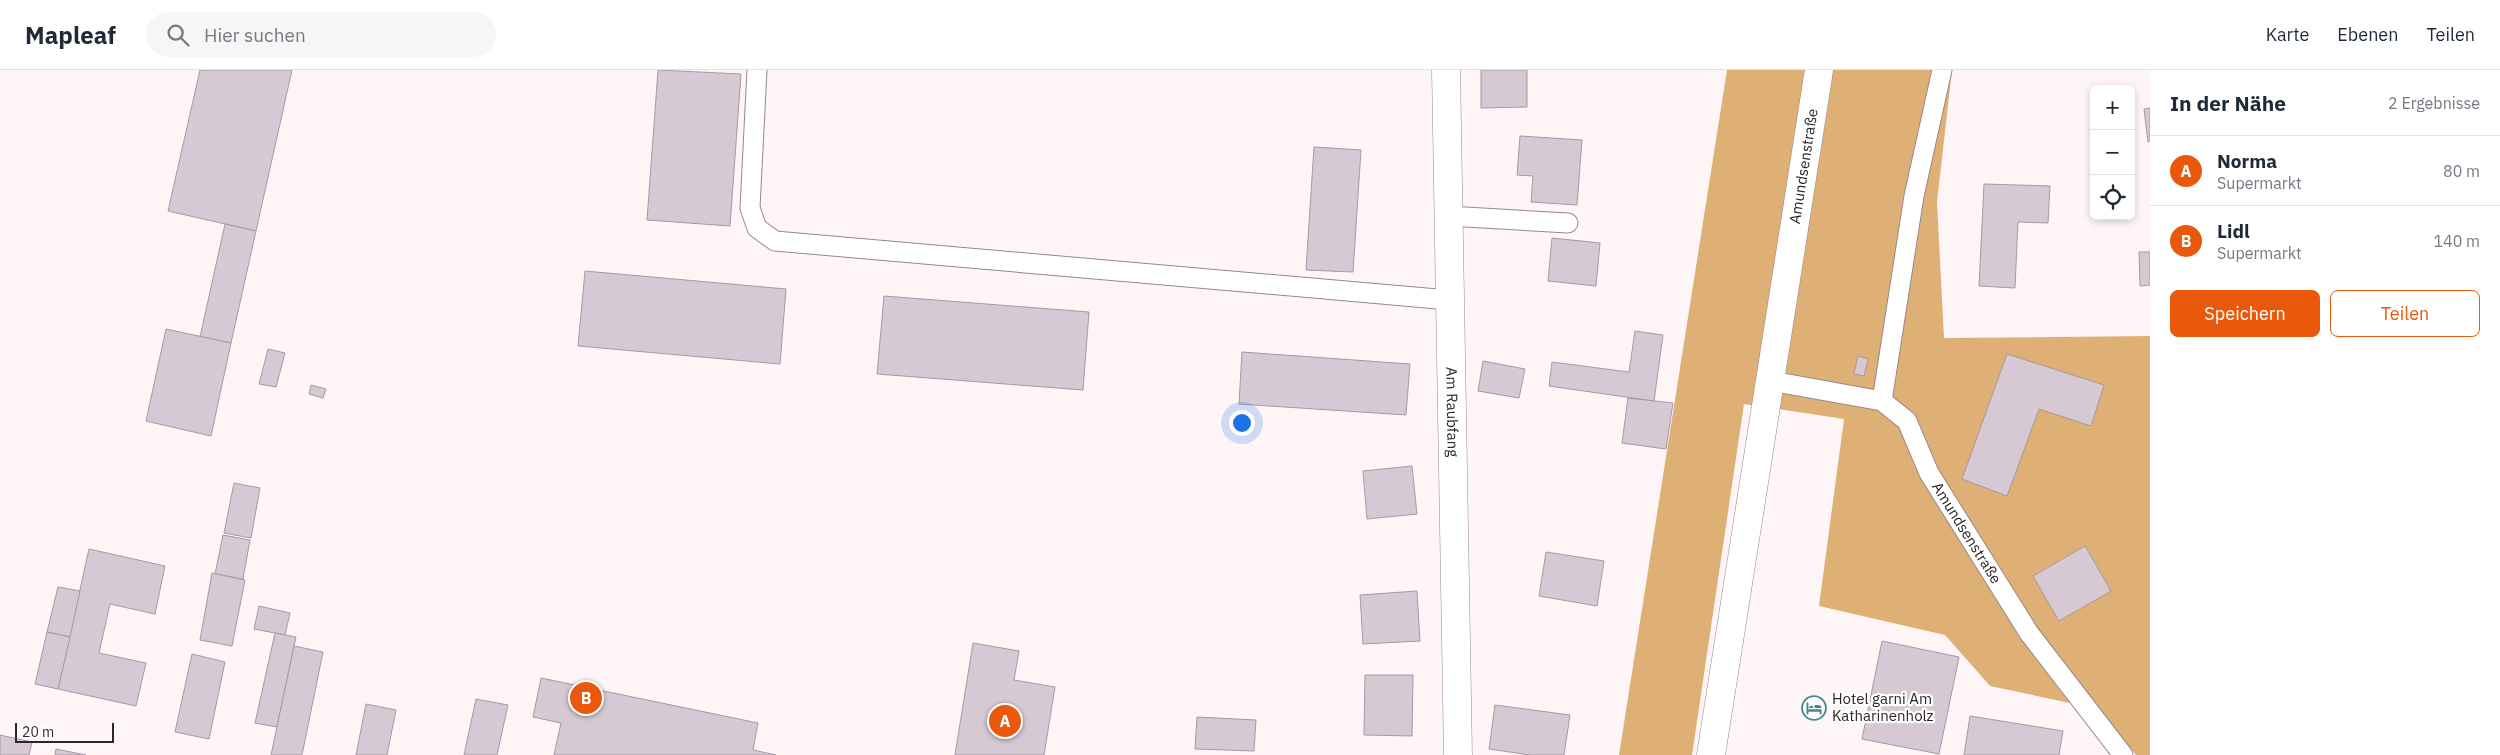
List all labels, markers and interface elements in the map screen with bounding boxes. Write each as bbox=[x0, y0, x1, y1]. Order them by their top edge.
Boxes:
search box bbox=[146, 12, 496, 57]
text: Mapleaf bbox=[25, 19, 116, 51]
icon: search bbox=[164, 21, 192, 49]
text: Hier suchen bbox=[204, 23, 306, 47]
text: Karte bbox=[2266, 23, 2309, 46]
text: Ebenen bbox=[2337, 23, 2398, 46]
text: Teilen bbox=[2426, 23, 2475, 46]
map controls bbox=[2090, 85, 2135, 220]
button: + bbox=[2090, 85, 2135, 130]
text: In der Nähe bbox=[2170, 89, 2286, 117]
text: 2 Ergebnisse bbox=[2388, 93, 2480, 113]
street label: Amundsenstraße bbox=[1785, 107, 1822, 225]
button: − bbox=[2090, 130, 2135, 175]
text: Norma bbox=[2217, 149, 2277, 173]
text: A bbox=[2181, 161, 2191, 181]
text: 80 m bbox=[2443, 161, 2480, 181]
text: Supermarkt bbox=[2217, 173, 2302, 193]
button: locate bbox=[2090, 175, 2135, 220]
text: Lidl bbox=[2217, 219, 2250, 243]
text: B bbox=[2181, 231, 2191, 251]
text: 140 m bbox=[2433, 231, 2480, 251]
text: Supermarkt bbox=[2217, 243, 2302, 263]
button: Speichern bbox=[2170, 290, 2320, 337]
button: Teilen bbox=[2330, 290, 2480, 337]
street label: Am Raubfang bbox=[1442, 367, 1463, 457]
your location bbox=[1229, 410, 1255, 436]
street label: Amundsenstraße bbox=[1928, 478, 2006, 587]
pin: B bbox=[570, 679, 602, 717]
place label: Hotel garni Am Katharinenholz bbox=[1832, 689, 1934, 725]
hotel icon: Hotel garni Am Katharinenholz bbox=[1801, 695, 1827, 721]
pin: A bbox=[989, 702, 1021, 740]
scale bar bbox=[15, 720, 114, 743]
text: 20 m bbox=[22, 723, 54, 741]

